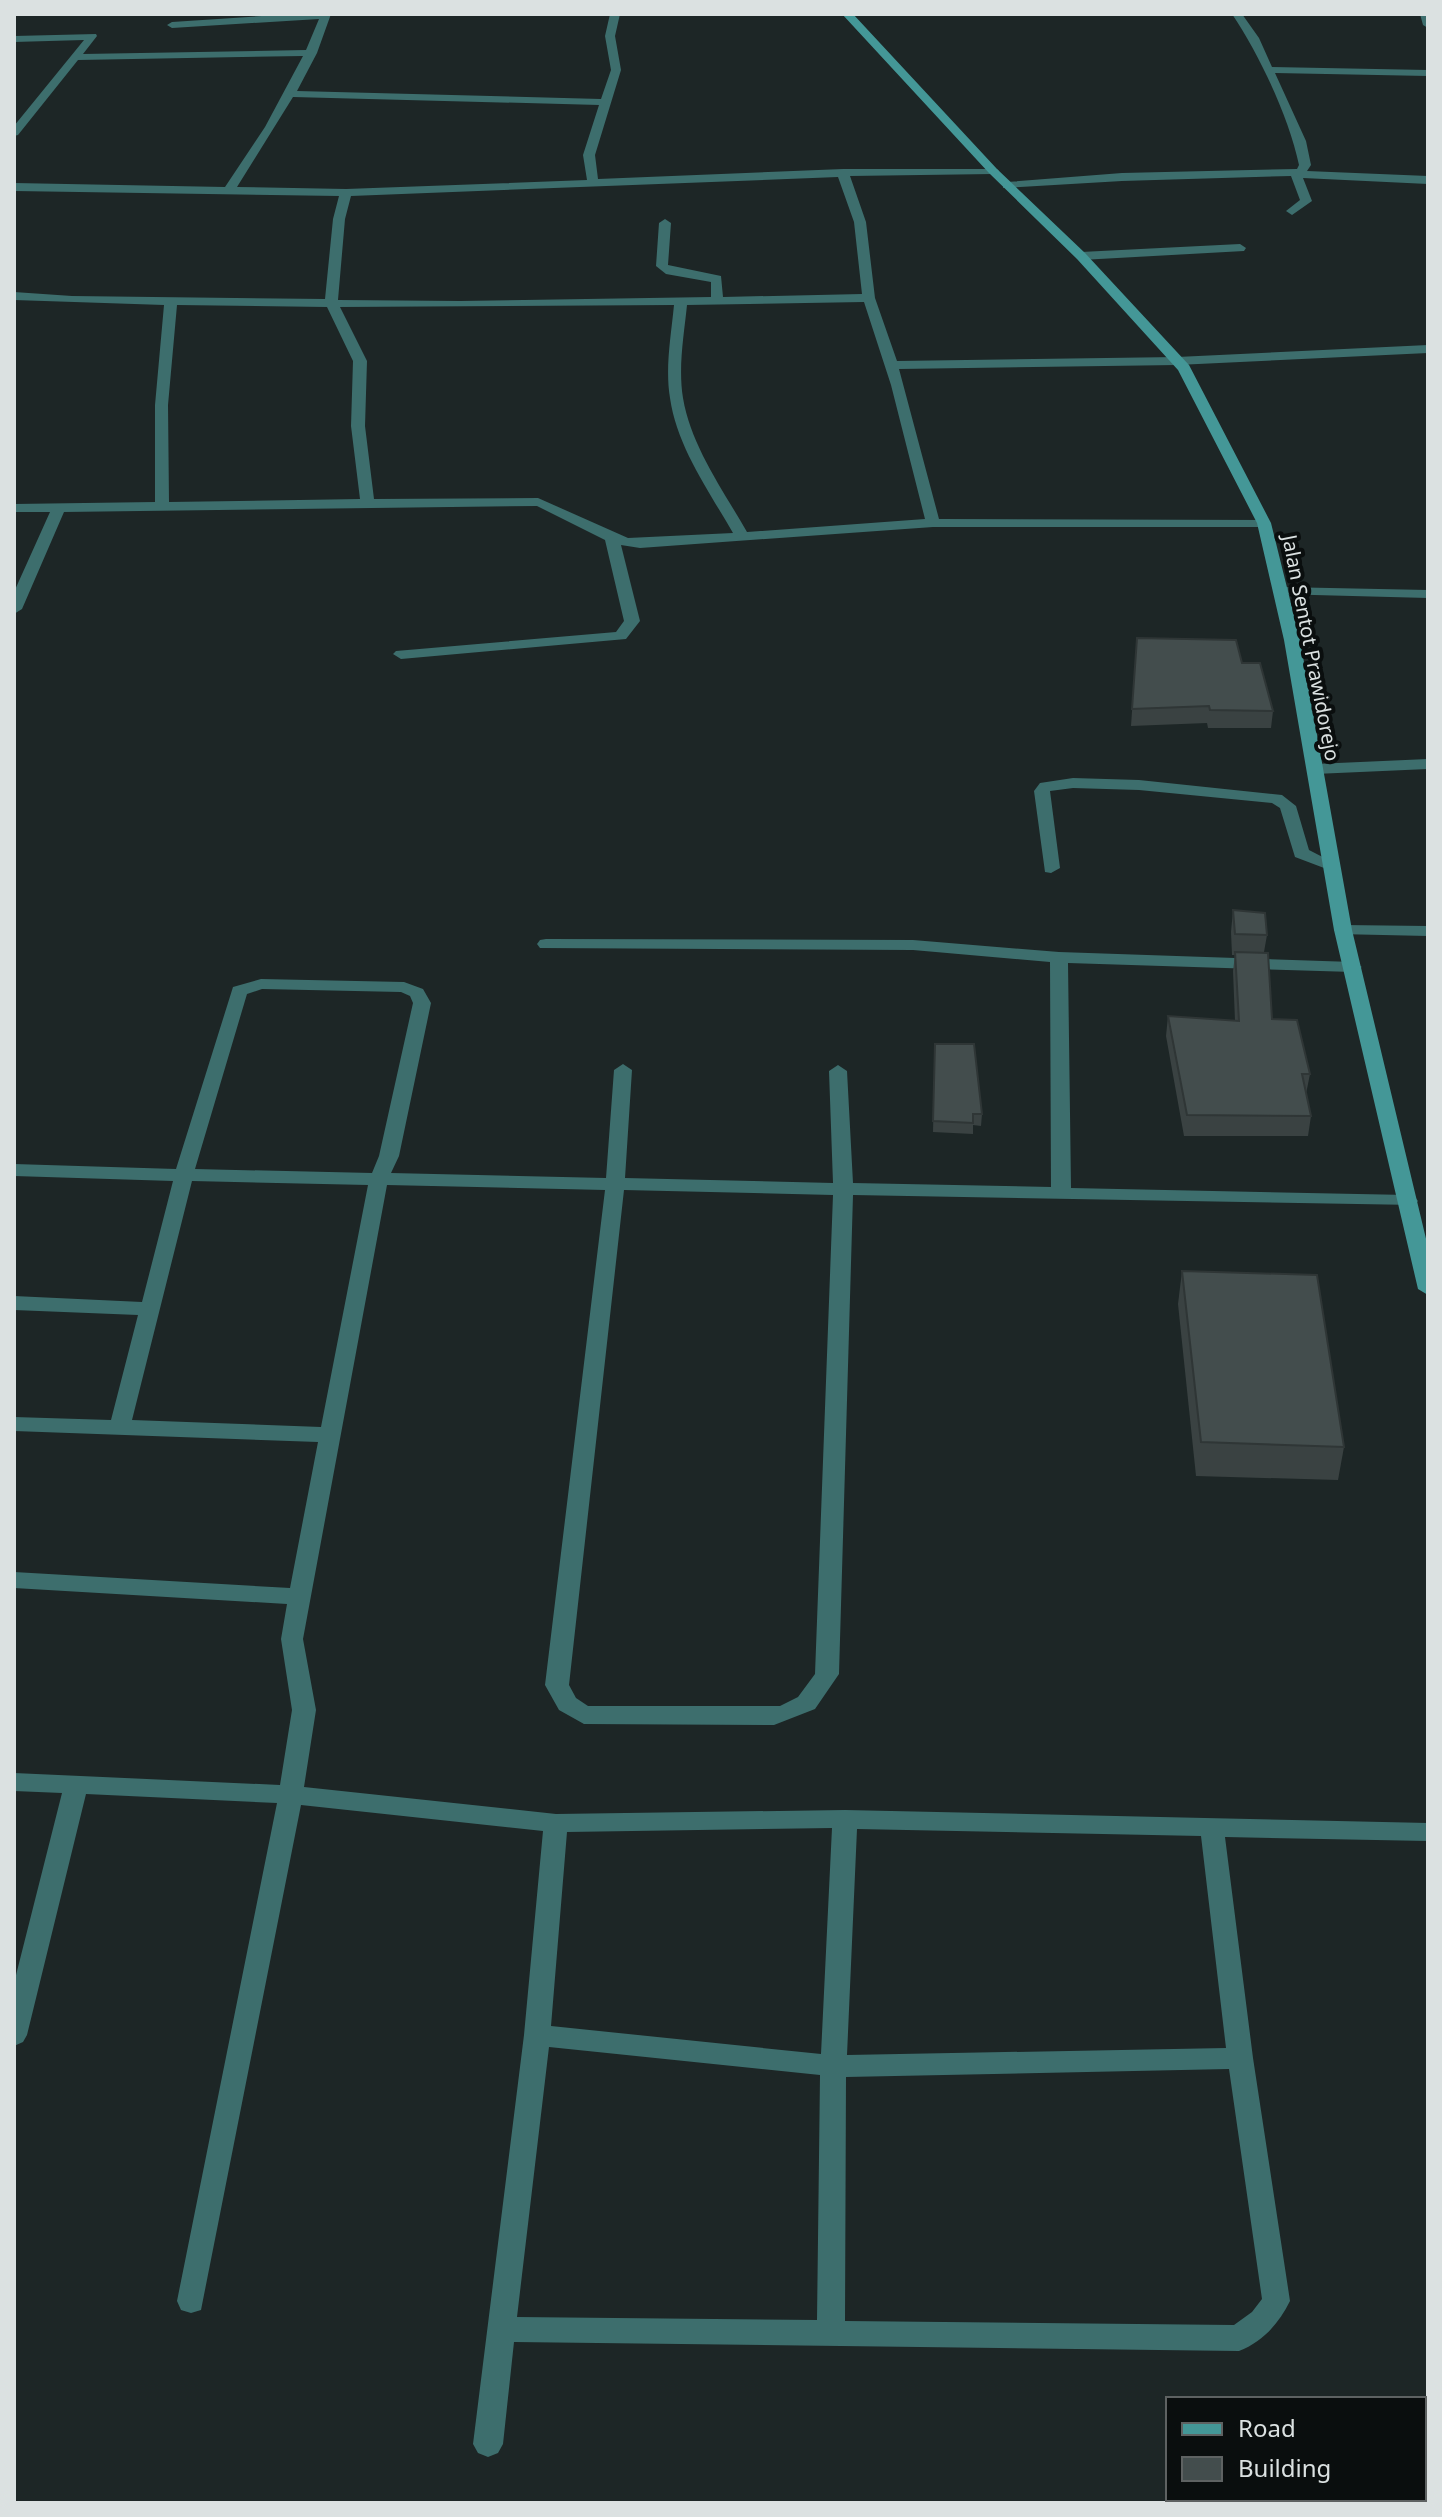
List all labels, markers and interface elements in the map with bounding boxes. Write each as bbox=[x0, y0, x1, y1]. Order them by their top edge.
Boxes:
street label: Jalan Sentot Prawidorejo bbox=[1276, 531, 1347, 763]
legend bbox=[1166, 2397, 1426, 2501]
text: Road bbox=[1238, 2411, 1296, 2444]
text: Building bbox=[1238, 2451, 1331, 2484]

